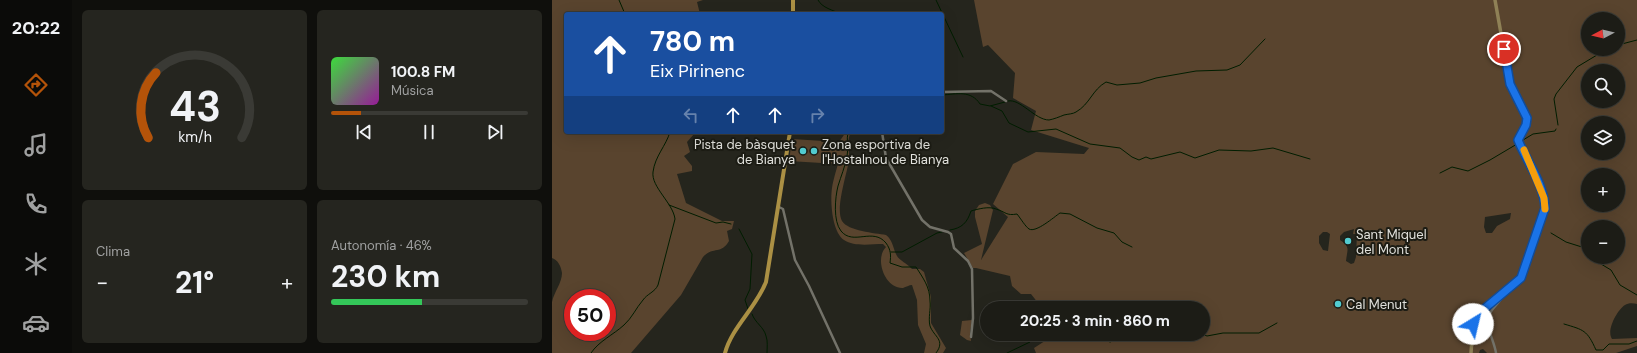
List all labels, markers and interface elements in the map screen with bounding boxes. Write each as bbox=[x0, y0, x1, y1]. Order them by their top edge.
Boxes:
north arrow bbox=[1581, 12, 1625, 56]
map controls bbox=[1581, 12, 1625, 264]
text: 20:22 bbox=[12, 16, 60, 40]
text: 780 m bbox=[650, 23, 735, 60]
icon: ahead bbox=[584, 28, 636, 80]
pin bbox=[1487, 32, 1521, 66]
icon: arrive bbox=[1493, 38, 1515, 60]
text: Eix Pirinenc bbox=[650, 59, 745, 83]
text: 100.8 FM bbox=[391, 62, 455, 82]
button: search bbox=[1581, 64, 1625, 108]
icon: directions bbox=[22, 71, 50, 99]
text: 43 bbox=[168, 80, 221, 134]
text: Música bbox=[391, 82, 434, 99]
icon: left bbox=[680, 104, 702, 126]
icon: ahead bbox=[722, 104, 744, 126]
icon: ahead bbox=[764, 104, 786, 126]
icon: right bbox=[806, 104, 828, 126]
button: layers bbox=[1581, 116, 1625, 160]
icon: previous bbox=[353, 121, 375, 143]
icon: pause bbox=[418, 121, 440, 143]
icon: next bbox=[484, 121, 506, 143]
text: km/h bbox=[178, 127, 211, 145]
icon: music bbox=[22, 131, 50, 159]
place label: Pista de bàsquet de Bianya bbox=[694, 136, 795, 168]
place label: Zona esportiva de l'Hostalnou de Bianya bbox=[822, 136, 949, 168]
marker: Pista de bàsquet de Bianya bbox=[798, 146, 808, 156]
marker: Zona esportiva de l'Hostalnou de Bianya bbox=[809, 146, 819, 156]
button: + bbox=[1581, 168, 1625, 212]
icon: phone bbox=[22, 190, 50, 218]
button: − bbox=[1581, 220, 1625, 264]
place label: Sant Miquel del Mont bbox=[1356, 226, 1427, 258]
marker: Sant Miquel del Mont bbox=[1343, 236, 1353, 246]
text: Autonomía · 46% bbox=[331, 237, 432, 254]
text: Clima bbox=[96, 243, 130, 260]
icon: climate bbox=[22, 250, 50, 278]
text: 230 km bbox=[331, 257, 440, 296]
text: 21° bbox=[175, 263, 214, 302]
text: − bbox=[96, 268, 108, 297]
text: + bbox=[281, 268, 293, 297]
speed limit sign: 50 bbox=[564, 289, 616, 341]
place label: Cal Menut bbox=[1346, 296, 1407, 313]
marker: Cal Menut bbox=[1333, 299, 1343, 309]
position arrow bbox=[1452, 303, 1494, 345]
icon: car bbox=[22, 309, 50, 337]
text: 20:25 · 3 min · 860 m bbox=[1020, 311, 1170, 331]

